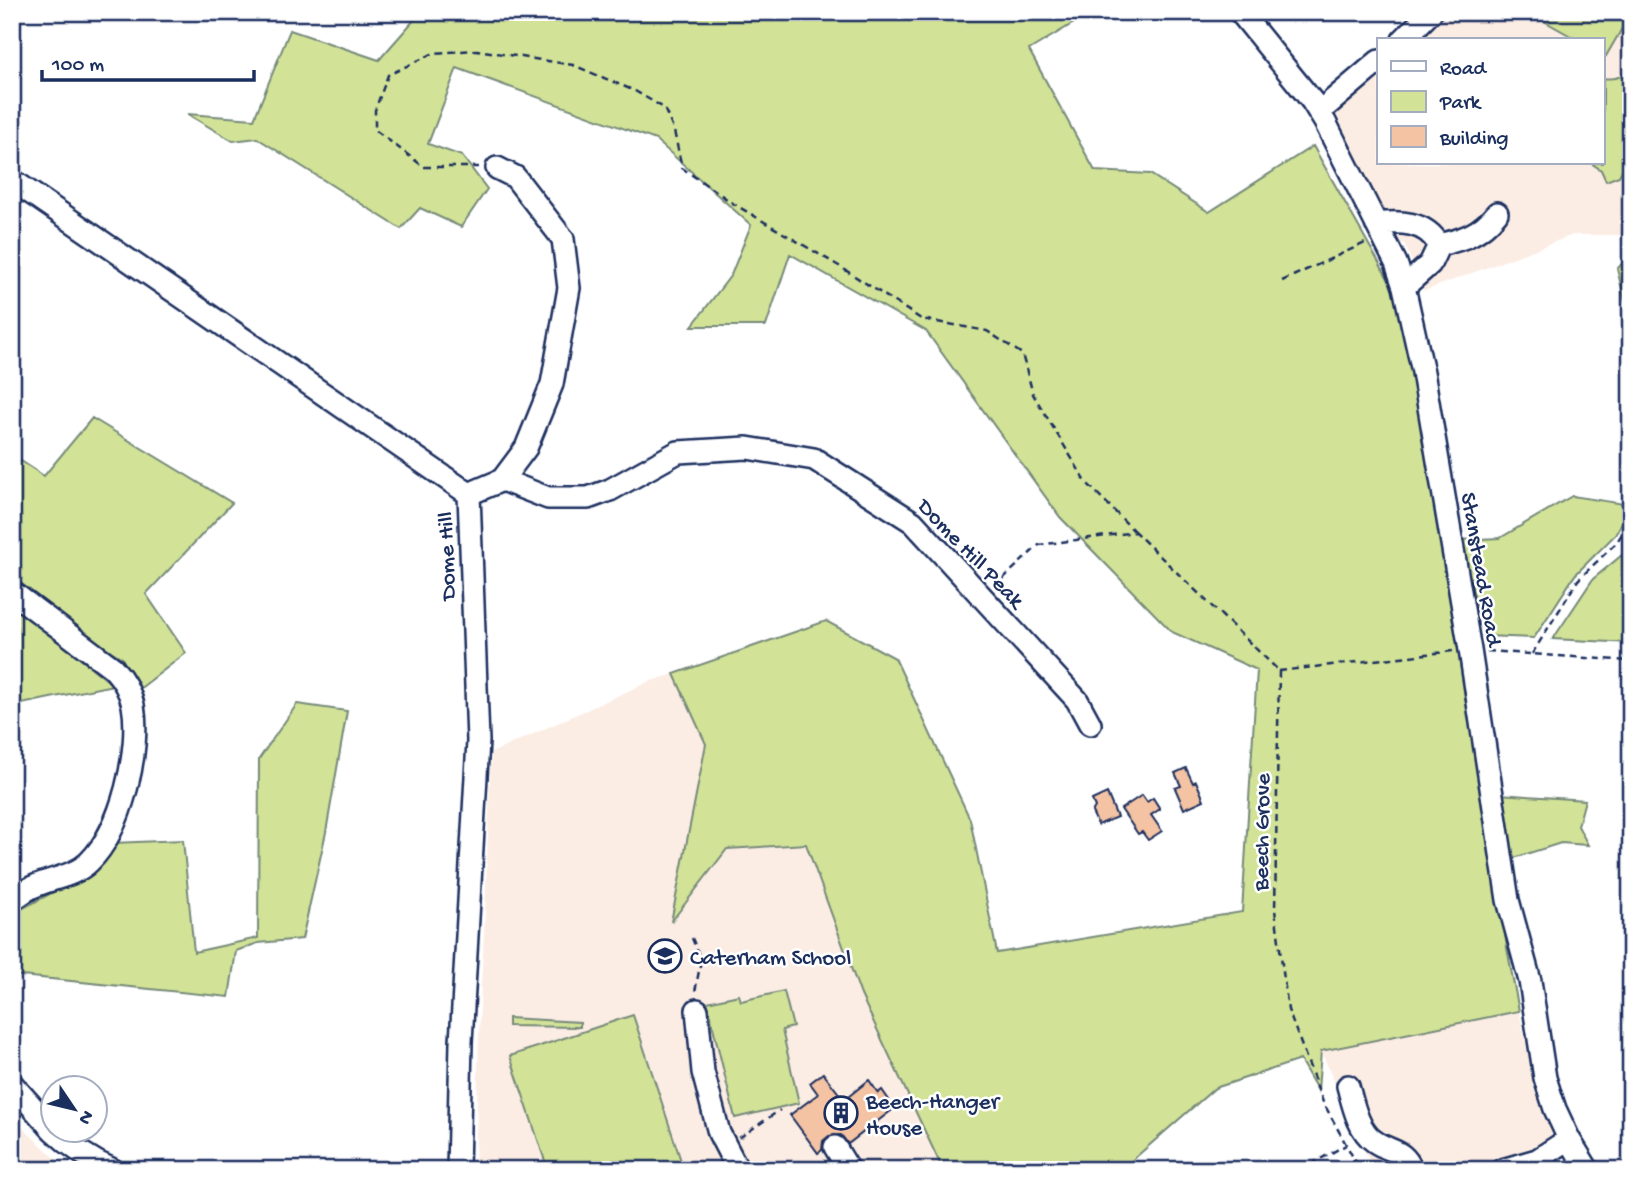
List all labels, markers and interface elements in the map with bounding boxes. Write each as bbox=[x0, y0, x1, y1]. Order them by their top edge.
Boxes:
scale bar bbox=[42, 38, 254, 82]
legend bbox=[1377, 38, 1604, 164]
text: 100 m bbox=[51, 54, 104, 79]
text: Road bbox=[1440, 58, 1488, 83]
text: Park bbox=[1439, 92, 1483, 117]
text: Building bbox=[1439, 128, 1509, 153]
street label: Stanstead Road bbox=[1453, 491, 1507, 650]
street label: Dome Hill Peak bbox=[909, 493, 1030, 617]
street label: Dome Hill bbox=[433, 511, 464, 603]
street label: Beech Grove bbox=[1249, 772, 1278, 892]
school or university icon: Caterham School bbox=[646, 937, 684, 975]
place label: Caterham School bbox=[690, 946, 851, 973]
north arrow bbox=[38, 1074, 108, 1144]
place label: Beech-Hanger House bbox=[865, 1090, 1001, 1143]
building icon: Beech-Hanger House bbox=[822, 1094, 860, 1132]
text: N bbox=[72, 1105, 98, 1128]

